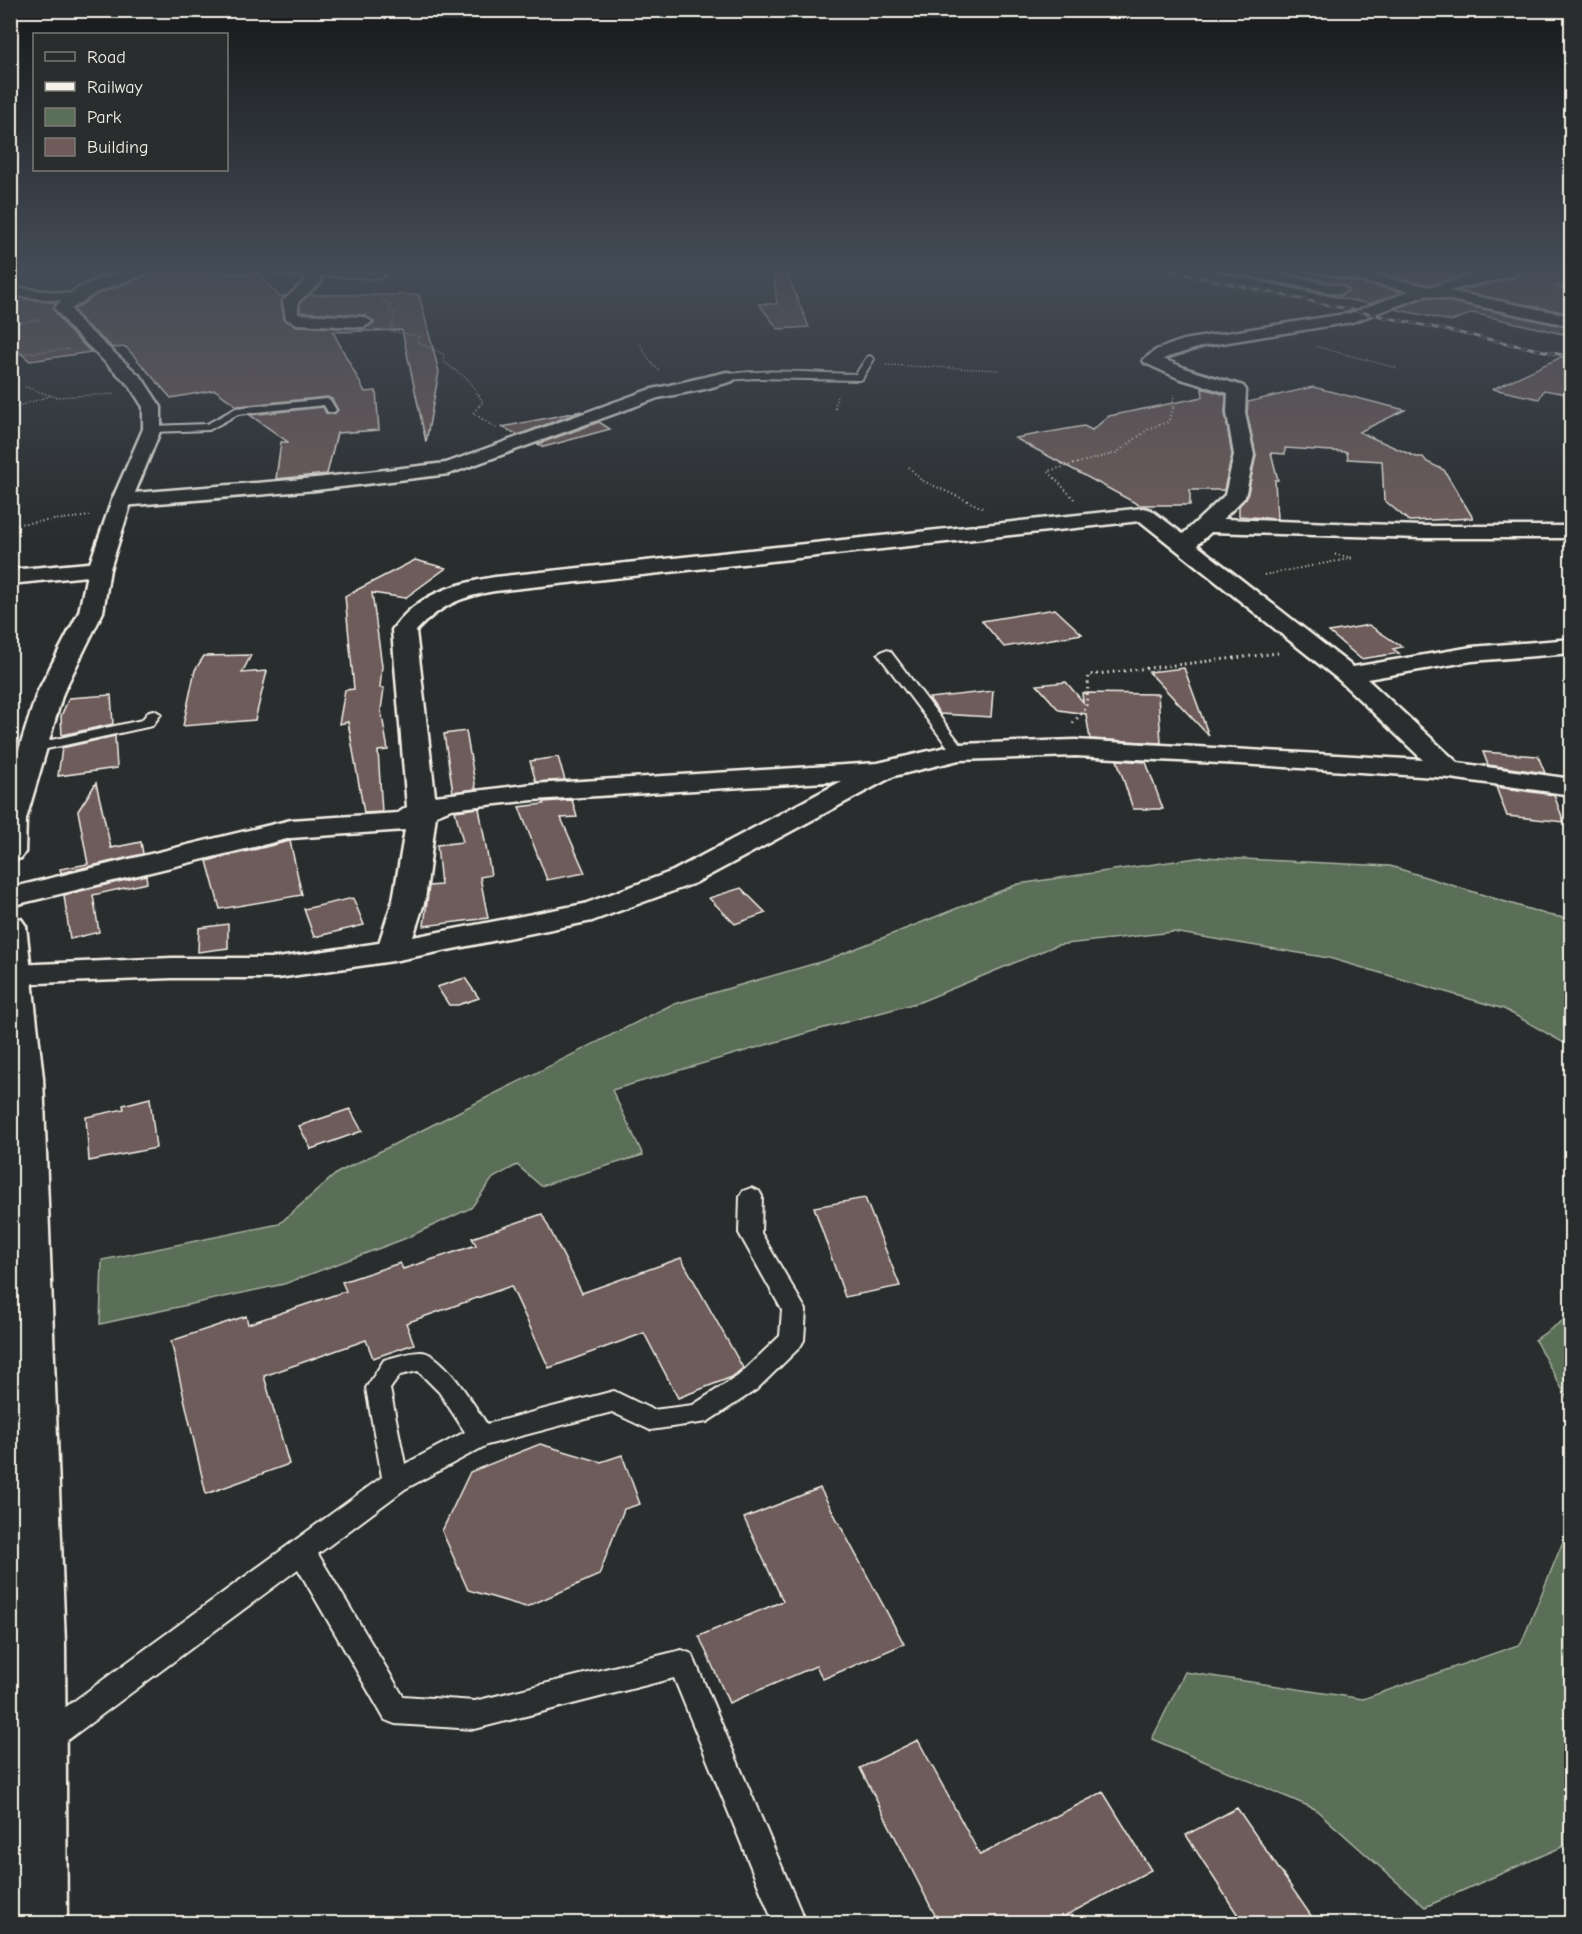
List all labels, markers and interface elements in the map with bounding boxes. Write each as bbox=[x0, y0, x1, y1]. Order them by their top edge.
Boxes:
legend bbox=[33, 33, 228, 171]
text: Road bbox=[87, 47, 126, 68]
text: Railway bbox=[87, 77, 144, 98]
text: Park bbox=[87, 107, 122, 128]
text: Building bbox=[87, 137, 149, 158]

